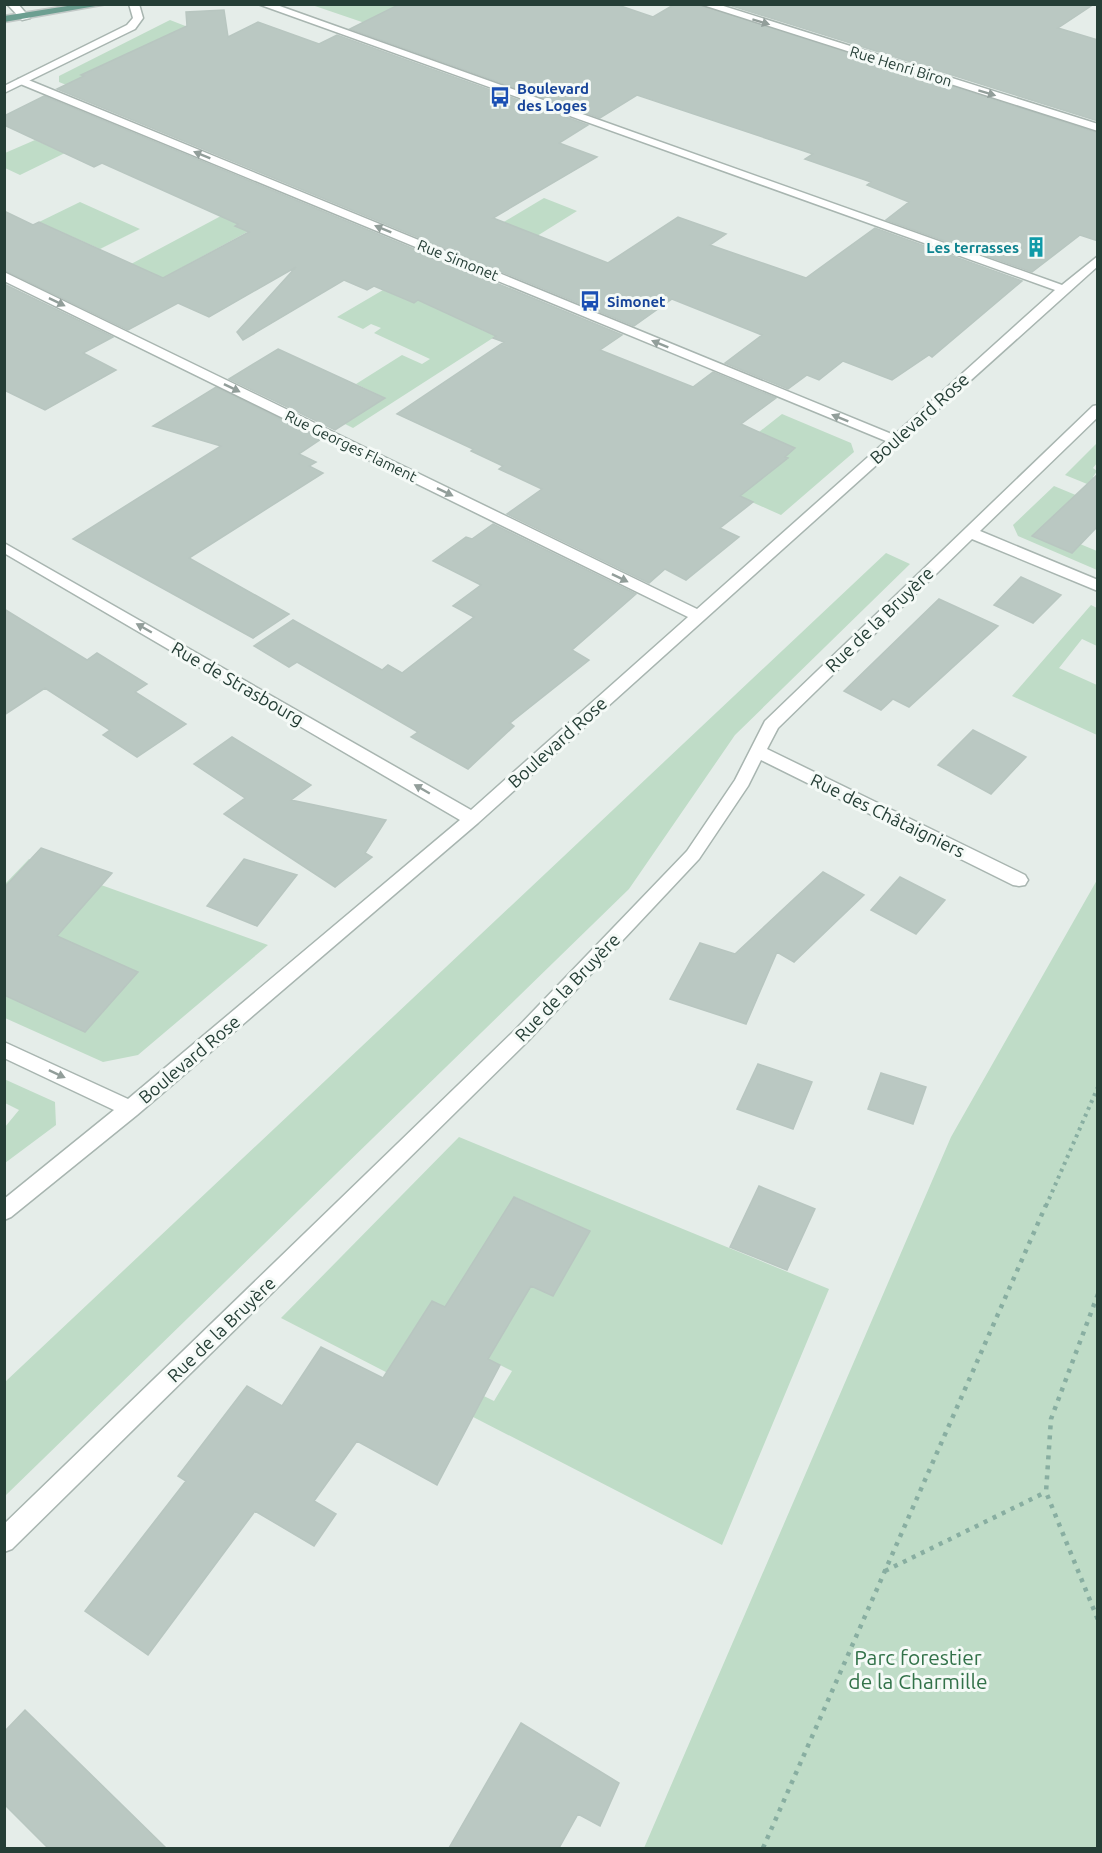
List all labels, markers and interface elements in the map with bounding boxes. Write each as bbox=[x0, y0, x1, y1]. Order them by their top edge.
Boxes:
one-way arrow bbox=[752, 18, 770, 27]
street label: Rue Henri Biron bbox=[848, 42, 954, 90]
place label: Boulevard des Loges bbox=[517, 80, 589, 114]
bus stop icon: Boulevard des Loges bbox=[488, 85, 512, 109]
one-way arrow bbox=[978, 89, 996, 98]
one-way arrow bbox=[193, 150, 211, 160]
one-way arrow bbox=[373, 224, 391, 234]
building icon: Les terrasses bbox=[1024, 235, 1048, 259]
street label: Rue Simonet bbox=[415, 236, 501, 284]
place label: Les terrasses bbox=[926, 239, 1019, 256]
bus stop icon: Simonet bbox=[578, 289, 602, 313]
place label: Simonet bbox=[607, 293, 666, 310]
one-way arrow bbox=[48, 296, 66, 306]
one-way arrow bbox=[651, 339, 669, 348]
street label: Boulevard Rose bbox=[866, 368, 972, 468]
one-way arrow bbox=[224, 383, 241, 392]
street label: Rue Georges Flament bbox=[282, 407, 420, 485]
one-way arrow bbox=[831, 413, 849, 423]
one-way arrow bbox=[437, 487, 454, 497]
street label: Rue de la Bruyère bbox=[821, 562, 937, 676]
one-way arrow bbox=[611, 572, 629, 582]
one-way arrow bbox=[136, 623, 152, 634]
street label: Rue de Strasbourg bbox=[168, 637, 308, 729]
street label: Boulevard Rose bbox=[504, 692, 610, 792]
street label: Rue des Châtaigniers bbox=[808, 769, 968, 861]
one-way arrow bbox=[413, 784, 430, 794]
street label: Rue de la Bruyère bbox=[510, 929, 624, 1045]
street label: Boulevard Rose bbox=[134, 1011, 244, 1107]
one-way arrow bbox=[49, 1069, 67, 1079]
street label: Rue de la Bruyère bbox=[163, 1272, 279, 1386]
park label: Parc forestier de la Charmille bbox=[848, 1645, 988, 1693]

